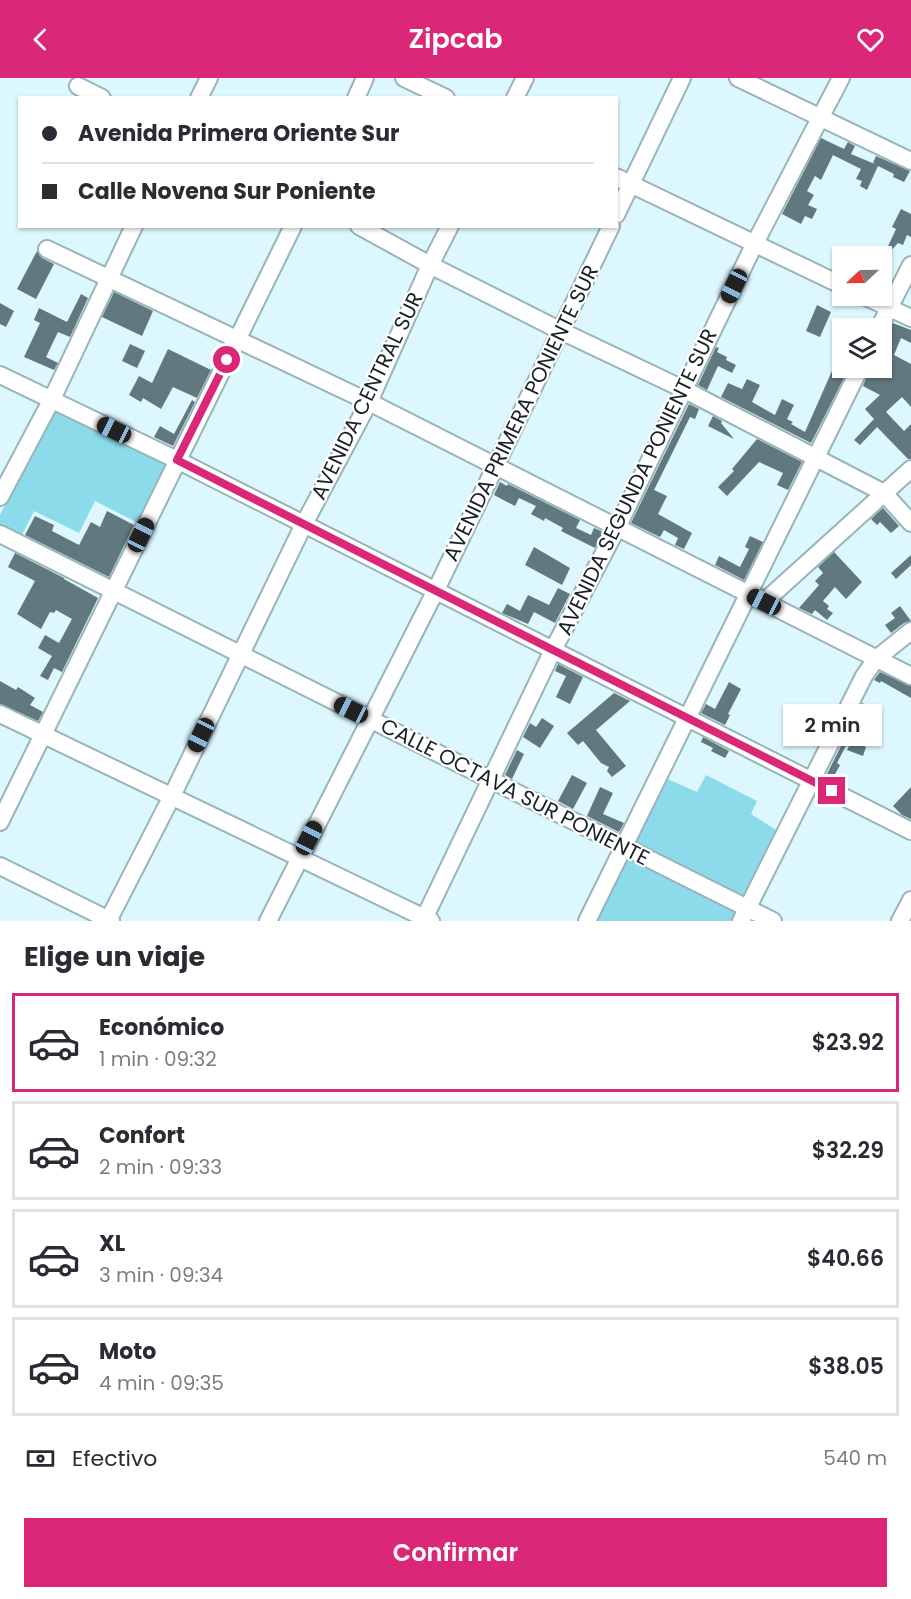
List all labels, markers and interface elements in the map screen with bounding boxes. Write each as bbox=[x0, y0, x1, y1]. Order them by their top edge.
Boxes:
text: Zipcab bbox=[408, 20, 503, 57]
icon: back bbox=[24, 23, 57, 56]
icon: heart bbox=[854, 23, 887, 56]
text: Avenida Primera Oriente Sur bbox=[78, 118, 399, 149]
text: Calle Novena Sur Poniente bbox=[78, 176, 376, 207]
north arrow bbox=[832, 246, 892, 306]
map controls bbox=[832, 246, 892, 378]
street label: AVENIDA PRIMERA PONIENTE SUR bbox=[436, 260, 605, 566]
car bbox=[718, 266, 750, 306]
street label: AVENIDA CENTRAL SUR bbox=[304, 287, 429, 504]
button: layers bbox=[832, 318, 892, 378]
street label: AVENIDA SEGUNDA PONIENTE SUR bbox=[549, 324, 724, 640]
route start bbox=[213, 346, 240, 373]
car bbox=[94, 414, 134, 446]
car bbox=[125, 515, 157, 555]
car bbox=[744, 586, 784, 618]
car bbox=[331, 694, 371, 726]
callout: 2 min bbox=[782, 704, 882, 746]
street label: CALLE OCTAVA SUR PONIENTE bbox=[376, 711, 655, 872]
text: 2 min bbox=[805, 711, 860, 739]
car bbox=[185, 715, 217, 755]
route end bbox=[818, 777, 845, 804]
car bbox=[293, 818, 325, 858]
text: Elige un viaje bbox=[24, 938, 205, 975]
text: Económico bbox=[99, 1012, 224, 1043]
icon: car bbox=[27, 1016, 81, 1070]
text: $23.92 bbox=[812, 1027, 884, 1058]
text: 1 min · 09:32 bbox=[99, 1045, 217, 1073]
text: Confort bbox=[99, 1120, 185, 1151]
icon: car bbox=[27, 1124, 81, 1178]
text: $32.29 bbox=[812, 1135, 884, 1166]
text: 2 min · 09:33 bbox=[99, 1153, 222, 1181]
text: XL bbox=[99, 1228, 125, 1259]
icon: car bbox=[27, 1232, 81, 1286]
text: $40.66 bbox=[807, 1243, 884, 1274]
text: 3 min · 09:34 bbox=[99, 1261, 223, 1289]
text: Moto bbox=[99, 1336, 156, 1367]
icon: car bbox=[27, 1340, 81, 1394]
text: $38.05 bbox=[808, 1351, 884, 1382]
text: 4 min · 09:35 bbox=[99, 1369, 224, 1397]
icon: cash bbox=[24, 1442, 57, 1475]
text: Efectivo bbox=[72, 1443, 157, 1474]
text: 540 m bbox=[823, 1444, 887, 1472]
button: Confirmar bbox=[24, 1518, 887, 1587]

